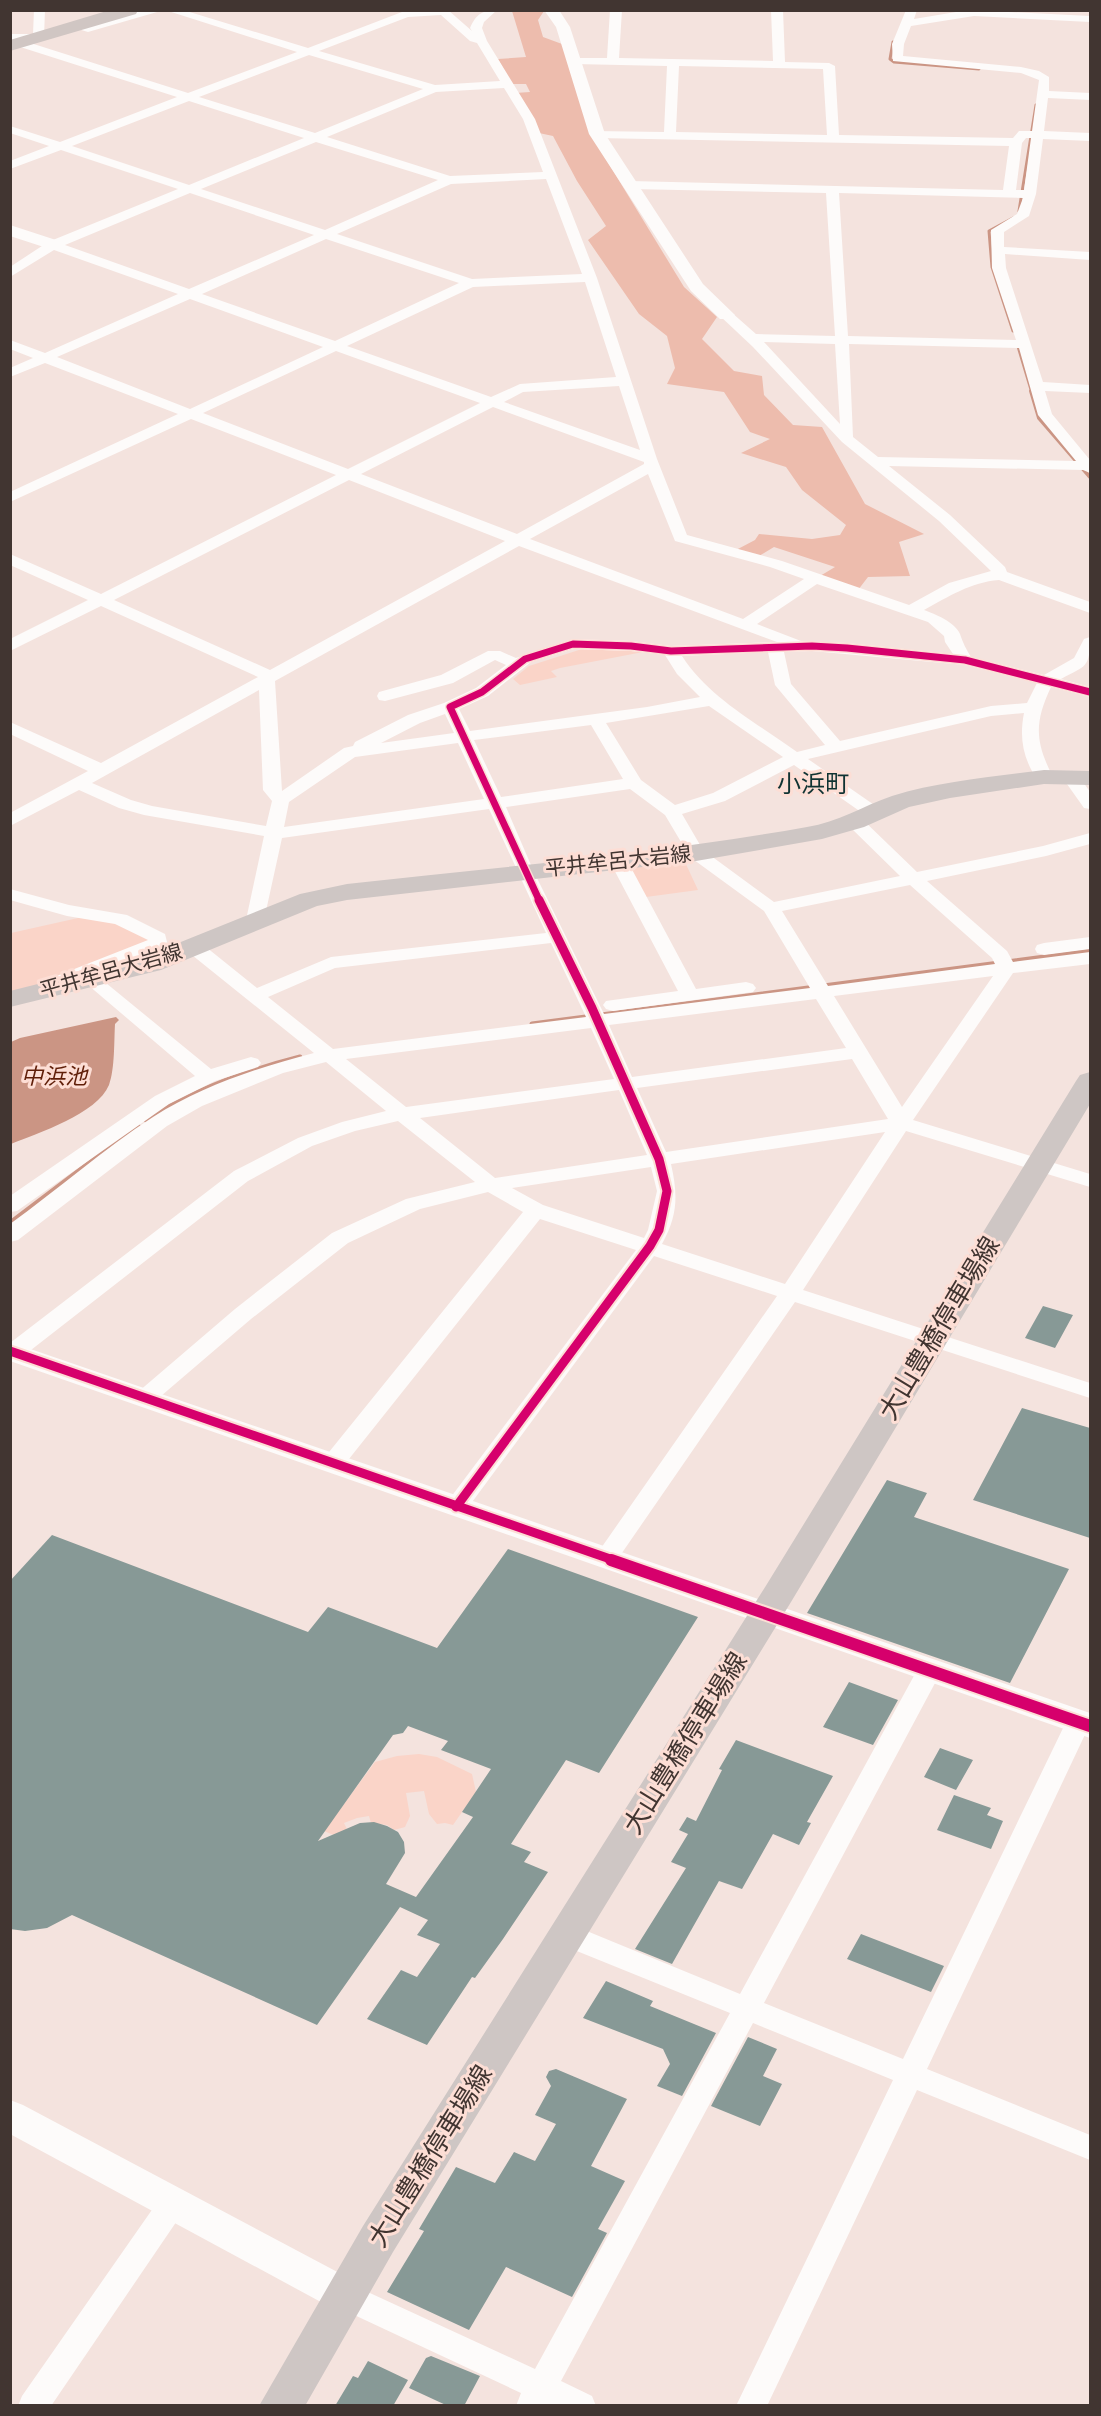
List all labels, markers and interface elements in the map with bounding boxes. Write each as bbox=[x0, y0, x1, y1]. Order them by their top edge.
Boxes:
district label: 小浜町 bbox=[777, 770, 849, 798]
street label: 平井牟呂大岩線 bbox=[544, 841, 692, 881]
street label: 平井牟呂大岩線 bbox=[37, 939, 185, 1003]
water label: 中浜池 bbox=[21, 1064, 89, 1089]
street label: 大山豊橋停車場線 bbox=[873, 1231, 1005, 1425]
street label: 大山豊橋停車場線 bbox=[617, 1647, 753, 1839]
street label: 大山豊橋停車場線 bbox=[362, 2060, 498, 2252]

